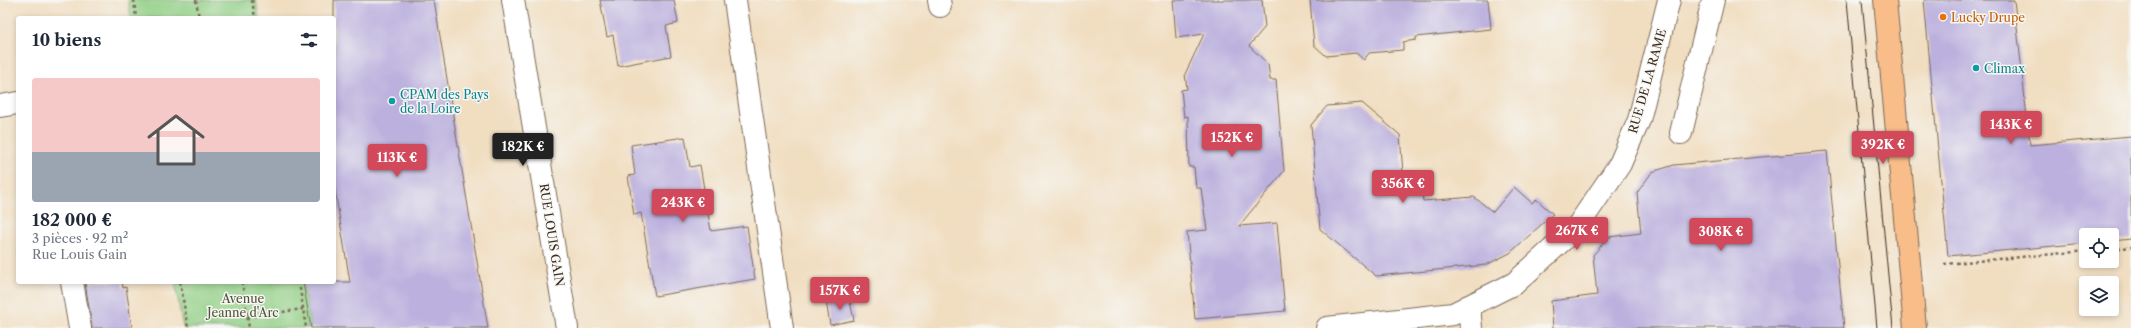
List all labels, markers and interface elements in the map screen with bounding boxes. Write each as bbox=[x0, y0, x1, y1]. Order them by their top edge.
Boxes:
place label: Lucky Drupe bbox=[1951, 10, 2025, 25]
marker: Lucky Drupe bbox=[1938, 12, 1948, 22]
street label: RUE DE LA RAME bbox=[1625, 27, 1669, 135]
icon: filters bbox=[298, 29, 320, 51]
text: 10 biens bbox=[32, 30, 101, 50]
place label: Climax bbox=[1984, 61, 2025, 76]
marker: Climax bbox=[1971, 63, 1981, 73]
place label: CPAM des Pays de la Loire bbox=[400, 87, 489, 116]
marker: CPAM des Pays de la Loire bbox=[387, 96, 397, 106]
icon: home bbox=[140, 104, 212, 176]
pin: 143K € bbox=[1978, 111, 2044, 145]
text: 143K € bbox=[1990, 116, 2032, 132]
pin: 152K € bbox=[1199, 124, 1265, 158]
text: 152K € bbox=[1211, 129, 1253, 145]
pin: 392K € bbox=[1850, 131, 1916, 165]
pin: 182K € bbox=[490, 133, 556, 167]
text: 392K € bbox=[1861, 136, 1905, 152]
text: 182K € bbox=[501, 138, 545, 154]
pin: 113K € bbox=[364, 144, 430, 178]
text: 113K € bbox=[377, 149, 417, 165]
pin: 356K € bbox=[1370, 170, 1436, 204]
text: 356K € bbox=[1381, 175, 1425, 191]
street label: RUE LOUIS GAIN bbox=[536, 182, 568, 288]
pin: 243K € bbox=[650, 189, 716, 223]
text: 243K € bbox=[661, 194, 705, 210]
text: 182 000 € bbox=[32, 210, 112, 230]
pin: 267K € bbox=[1544, 217, 1610, 251]
pin: 308K € bbox=[1688, 218, 1754, 252]
text: 267K € bbox=[1555, 222, 1599, 238]
text: 308K € bbox=[1698, 223, 1744, 239]
map controls bbox=[2079, 228, 2119, 316]
button: locate bbox=[2079, 228, 2119, 268]
text: 3 pièces · 92 m² bbox=[32, 230, 128, 246]
text: Rue Louis Gain bbox=[32, 246, 127, 262]
button: layers bbox=[2079, 276, 2119, 316]
pin: 157K € bbox=[807, 277, 873, 311]
text: 157K € bbox=[819, 282, 861, 298]
park label: Avenue Jeanne d'Arc bbox=[205, 291, 279, 320]

